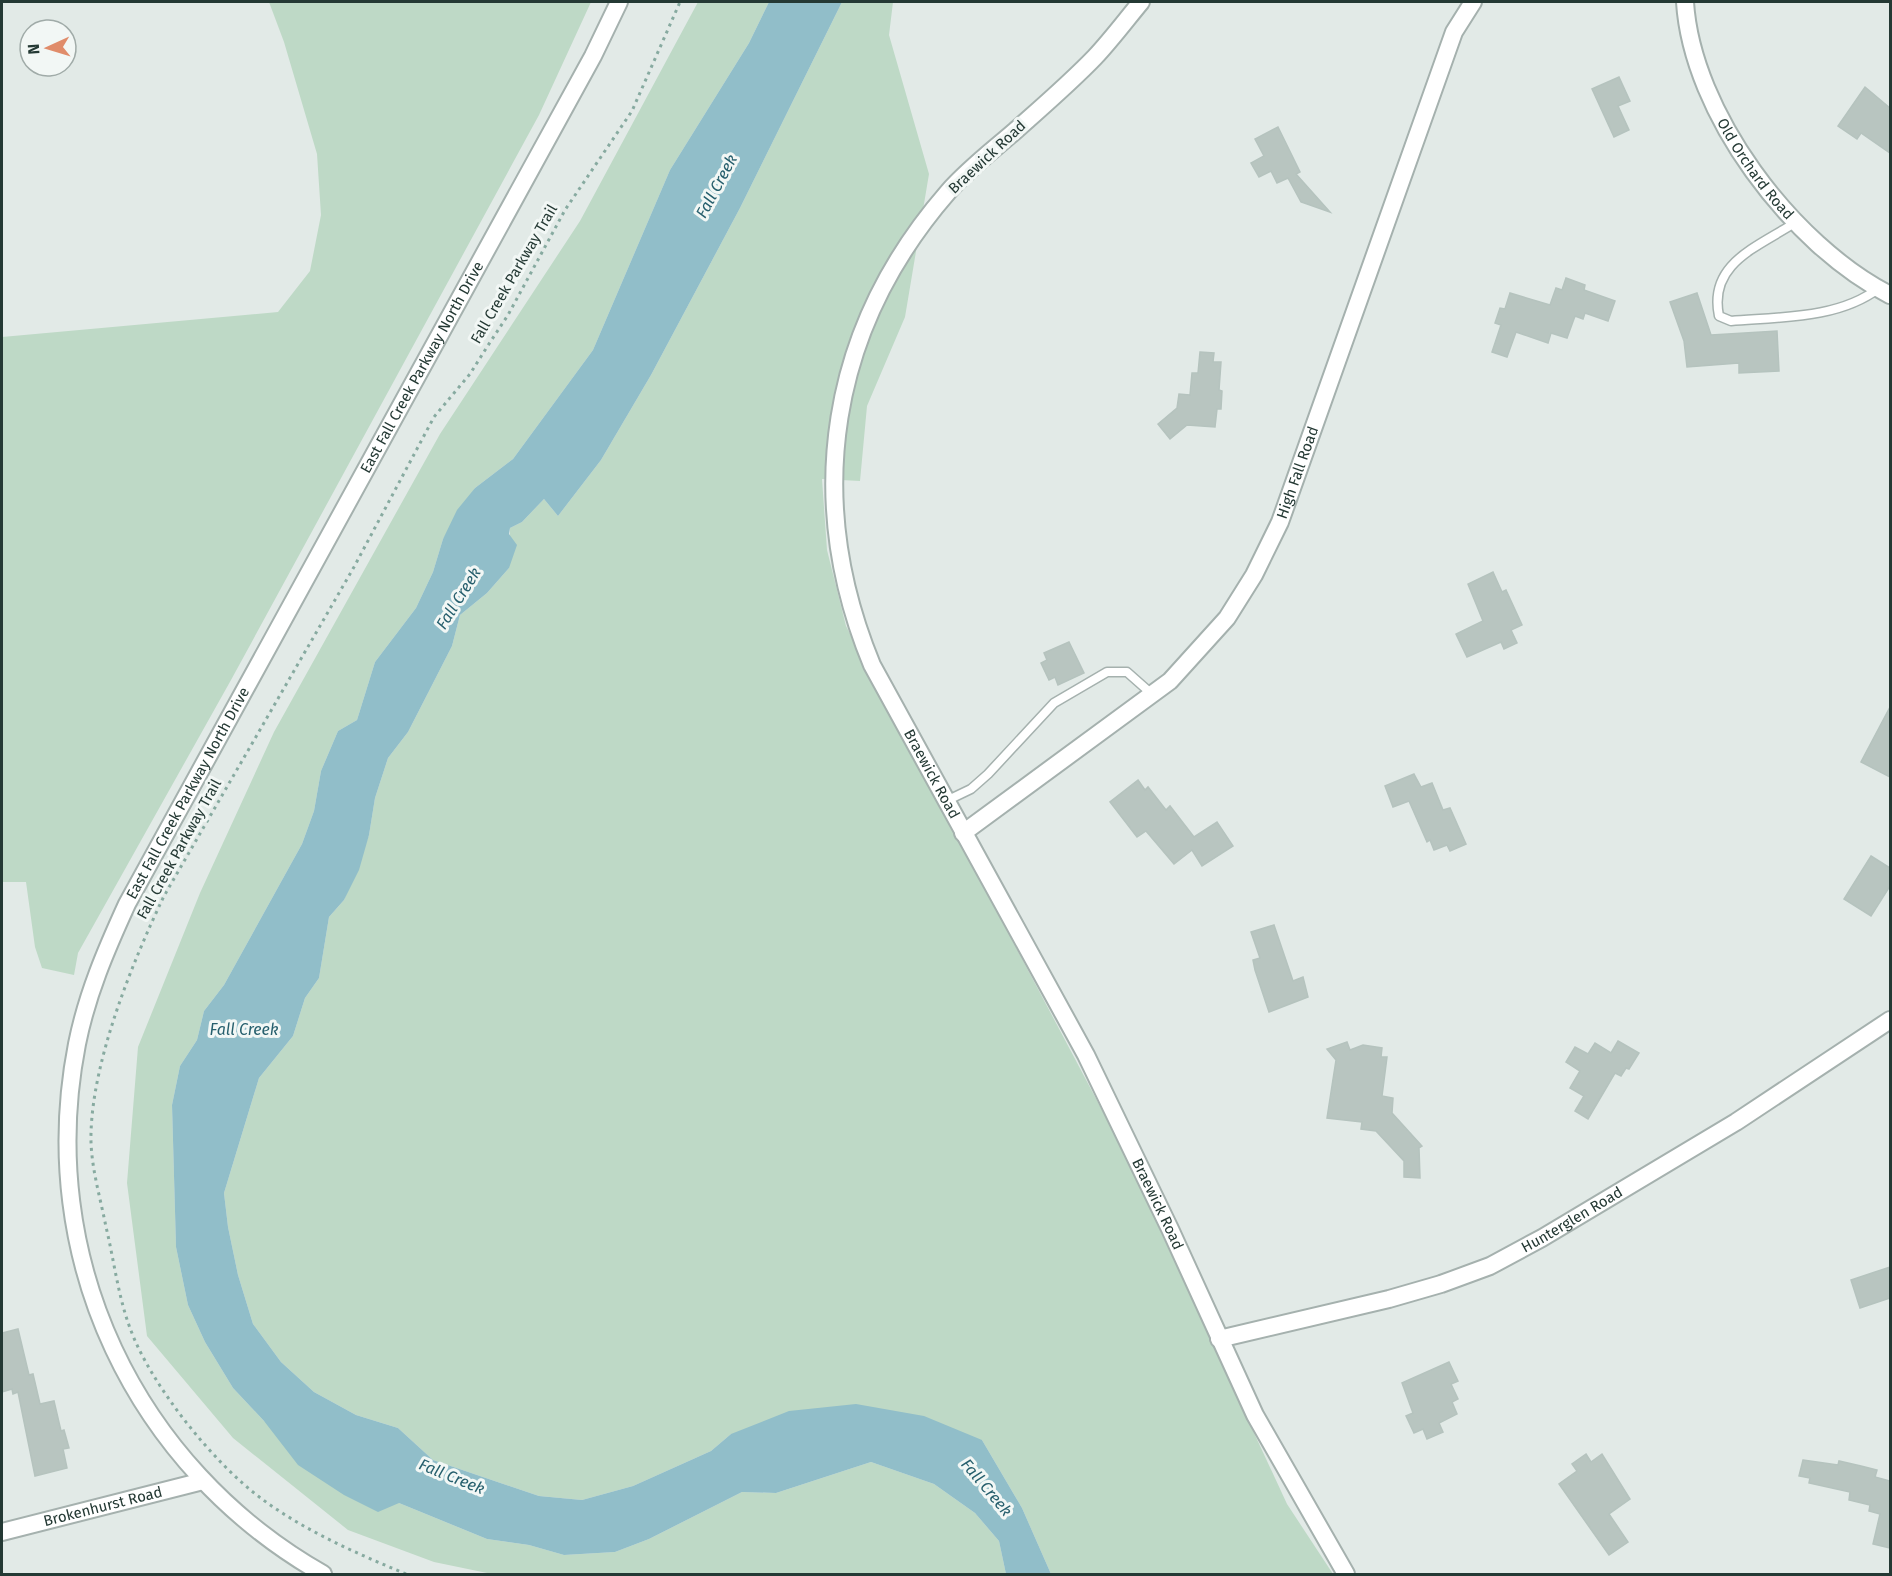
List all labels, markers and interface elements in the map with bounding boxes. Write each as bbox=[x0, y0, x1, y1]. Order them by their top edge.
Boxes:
north arrow bbox=[18, 18, 78, 78]
text: N bbox=[24, 43, 43, 55]
street label: Old Orchard Road bbox=[1713, 115, 1798, 223]
street label: Braewick Road bbox=[945, 117, 1029, 197]
water label: Fall Creek bbox=[692, 151, 741, 221]
street label: Fall Creek Parkway Trail bbox=[467, 201, 561, 347]
street label: East Fall Creek Parkway North Drive bbox=[357, 258, 487, 476]
street label: High Fall Road bbox=[1273, 424, 1322, 521]
water label: Fall Creek bbox=[432, 564, 485, 633]
street label: East Fall Creek Parkway North Drive bbox=[123, 684, 253, 902]
street label: Braewick Road bbox=[900, 726, 964, 822]
street label: Fall Creek Parkway Trail bbox=[133, 775, 225, 922]
water label: Fall Creek bbox=[209, 1020, 279, 1039]
street label: Braewick Road bbox=[1128, 1155, 1187, 1253]
street label: Hunterglen Road bbox=[1518, 1183, 1626, 1256]
water label: Fall Creek bbox=[416, 1455, 488, 1498]
water label: Fall Creek bbox=[957, 1455, 1016, 1520]
street label: Brokenhurst Road bbox=[41, 1483, 164, 1530]

